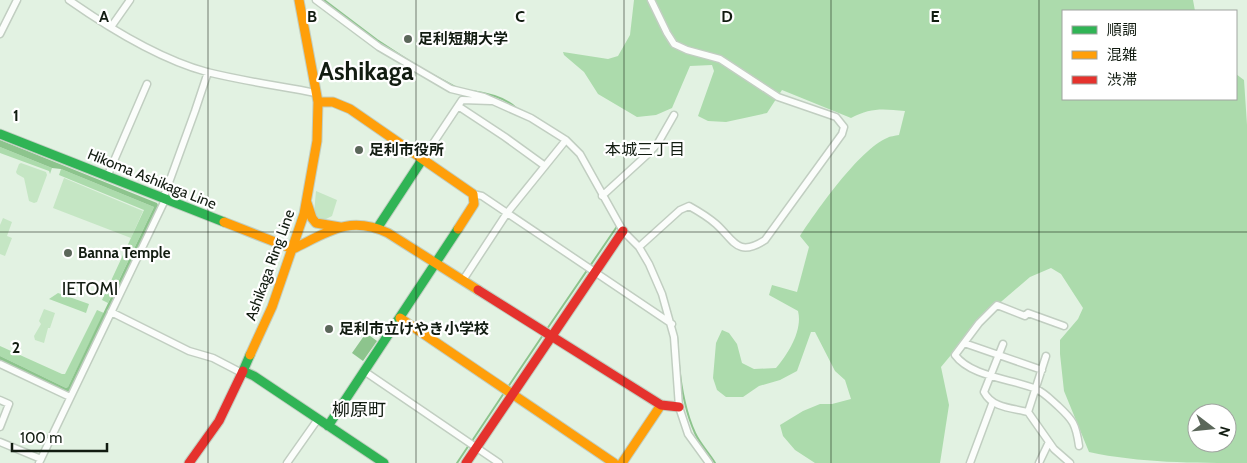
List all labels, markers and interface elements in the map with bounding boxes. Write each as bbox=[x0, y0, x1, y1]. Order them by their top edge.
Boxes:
text: A bbox=[99, 7, 109, 26]
text: B bbox=[307, 7, 317, 26]
text: C bbox=[515, 7, 525, 26]
text: D bbox=[721, 7, 733, 26]
text: E bbox=[930, 7, 940, 26]
legend bbox=[1062, 10, 1237, 100]
text: 順調 bbox=[1107, 21, 1137, 39]
place label: 足利短期大学 bbox=[418, 30, 508, 48]
marker: 足利短期大学 bbox=[402, 33, 414, 45]
text: 混雑 bbox=[1107, 46, 1137, 64]
district label: Ashikaga bbox=[318, 56, 414, 86]
text: 渋滞 bbox=[1107, 71, 1137, 89]
text: 1 bbox=[13, 106, 19, 125]
district label: 本城三丁目 bbox=[605, 140, 685, 159]
place label: 足利市役所 bbox=[369, 141, 444, 159]
marker: 足利市役所 bbox=[353, 144, 365, 156]
street label: Hikoma Ashikaga Line bbox=[85, 145, 219, 213]
street label: Ashikaga Ring Line bbox=[242, 207, 299, 323]
place label: Banna Temple bbox=[78, 244, 171, 262]
marker: Banna Temple bbox=[62, 247, 74, 259]
district label: IETOMI bbox=[62, 278, 118, 300]
place label: 足利市立けやき小学校 bbox=[339, 320, 489, 338]
marker: 足利市立けやき小学校 bbox=[323, 323, 335, 335]
text: 2 bbox=[12, 338, 20, 357]
district label: 柳原町 bbox=[332, 399, 386, 421]
north arrow bbox=[1187, 403, 1237, 453]
scale bar bbox=[12, 420, 108, 452]
text: N bbox=[1214, 424, 1235, 439]
text: 100 m bbox=[20, 429, 62, 447]

